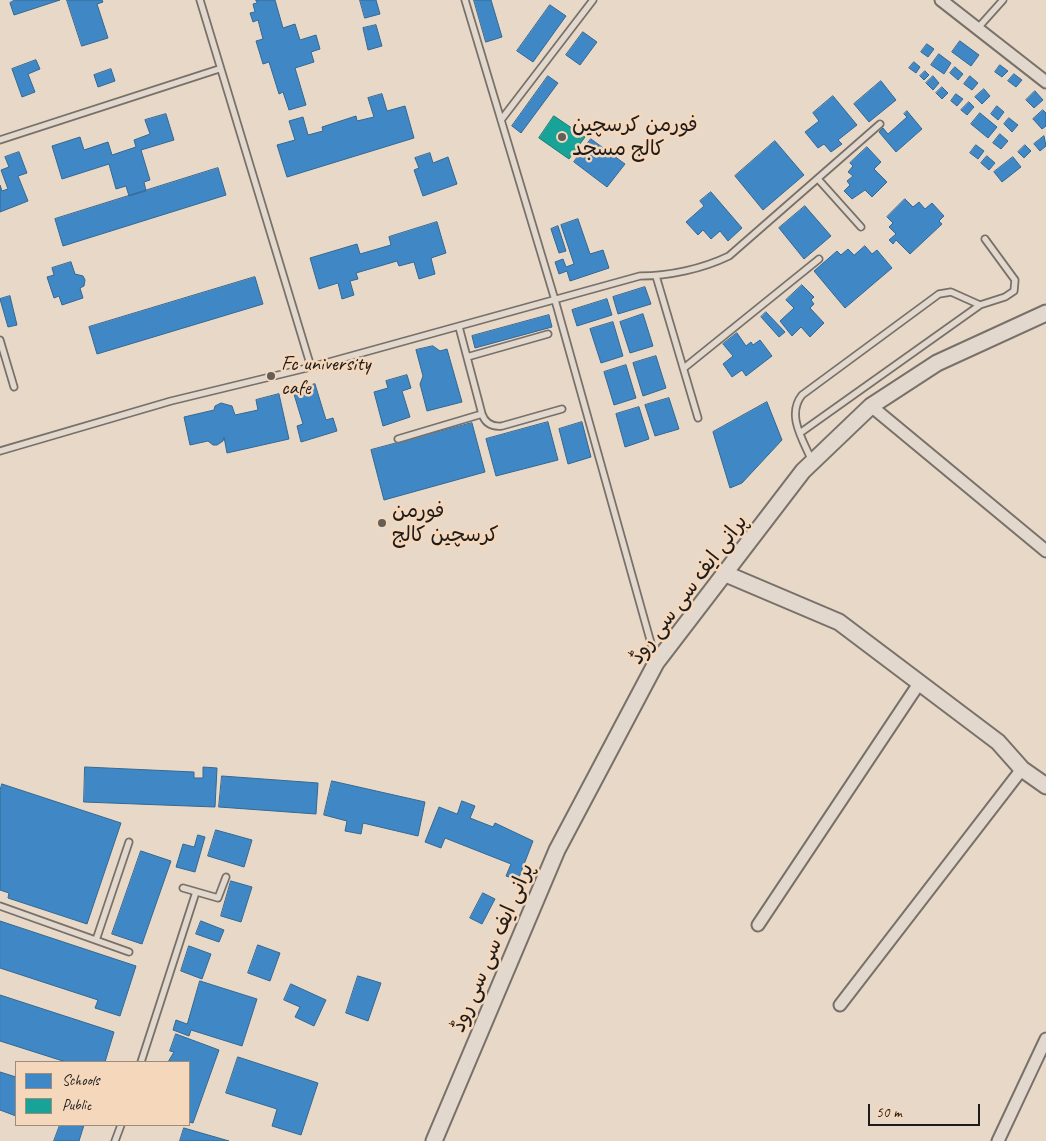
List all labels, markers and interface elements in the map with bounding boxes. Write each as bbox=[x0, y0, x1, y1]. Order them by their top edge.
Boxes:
place label: فورمن کرسچین کالج مسجد bbox=[572, 112, 698, 162]
marker: فورمن کرسچین کالج مسجد bbox=[556, 131, 568, 143]
place label: Fc university cafe bbox=[281, 351, 370, 401]
marker: Fc university cafe bbox=[265, 370, 277, 382]
place label: فورمن کرسچین کالج bbox=[392, 498, 499, 548]
street label: پرانی ایف سی سی روڈ bbox=[624, 510, 754, 670]
marker: فورمن کرسچین کالج bbox=[376, 517, 388, 529]
street label: پرانی ایف سی سی روڈ bbox=[446, 860, 540, 1036]
legend bbox=[15, 1061, 190, 1126]
text: Schools bbox=[62, 1071, 99, 1090]
scale bar bbox=[871, 1094, 984, 1126]
text: Public bbox=[62, 1096, 91, 1115]
text: 50 m bbox=[876, 1103, 902, 1122]

